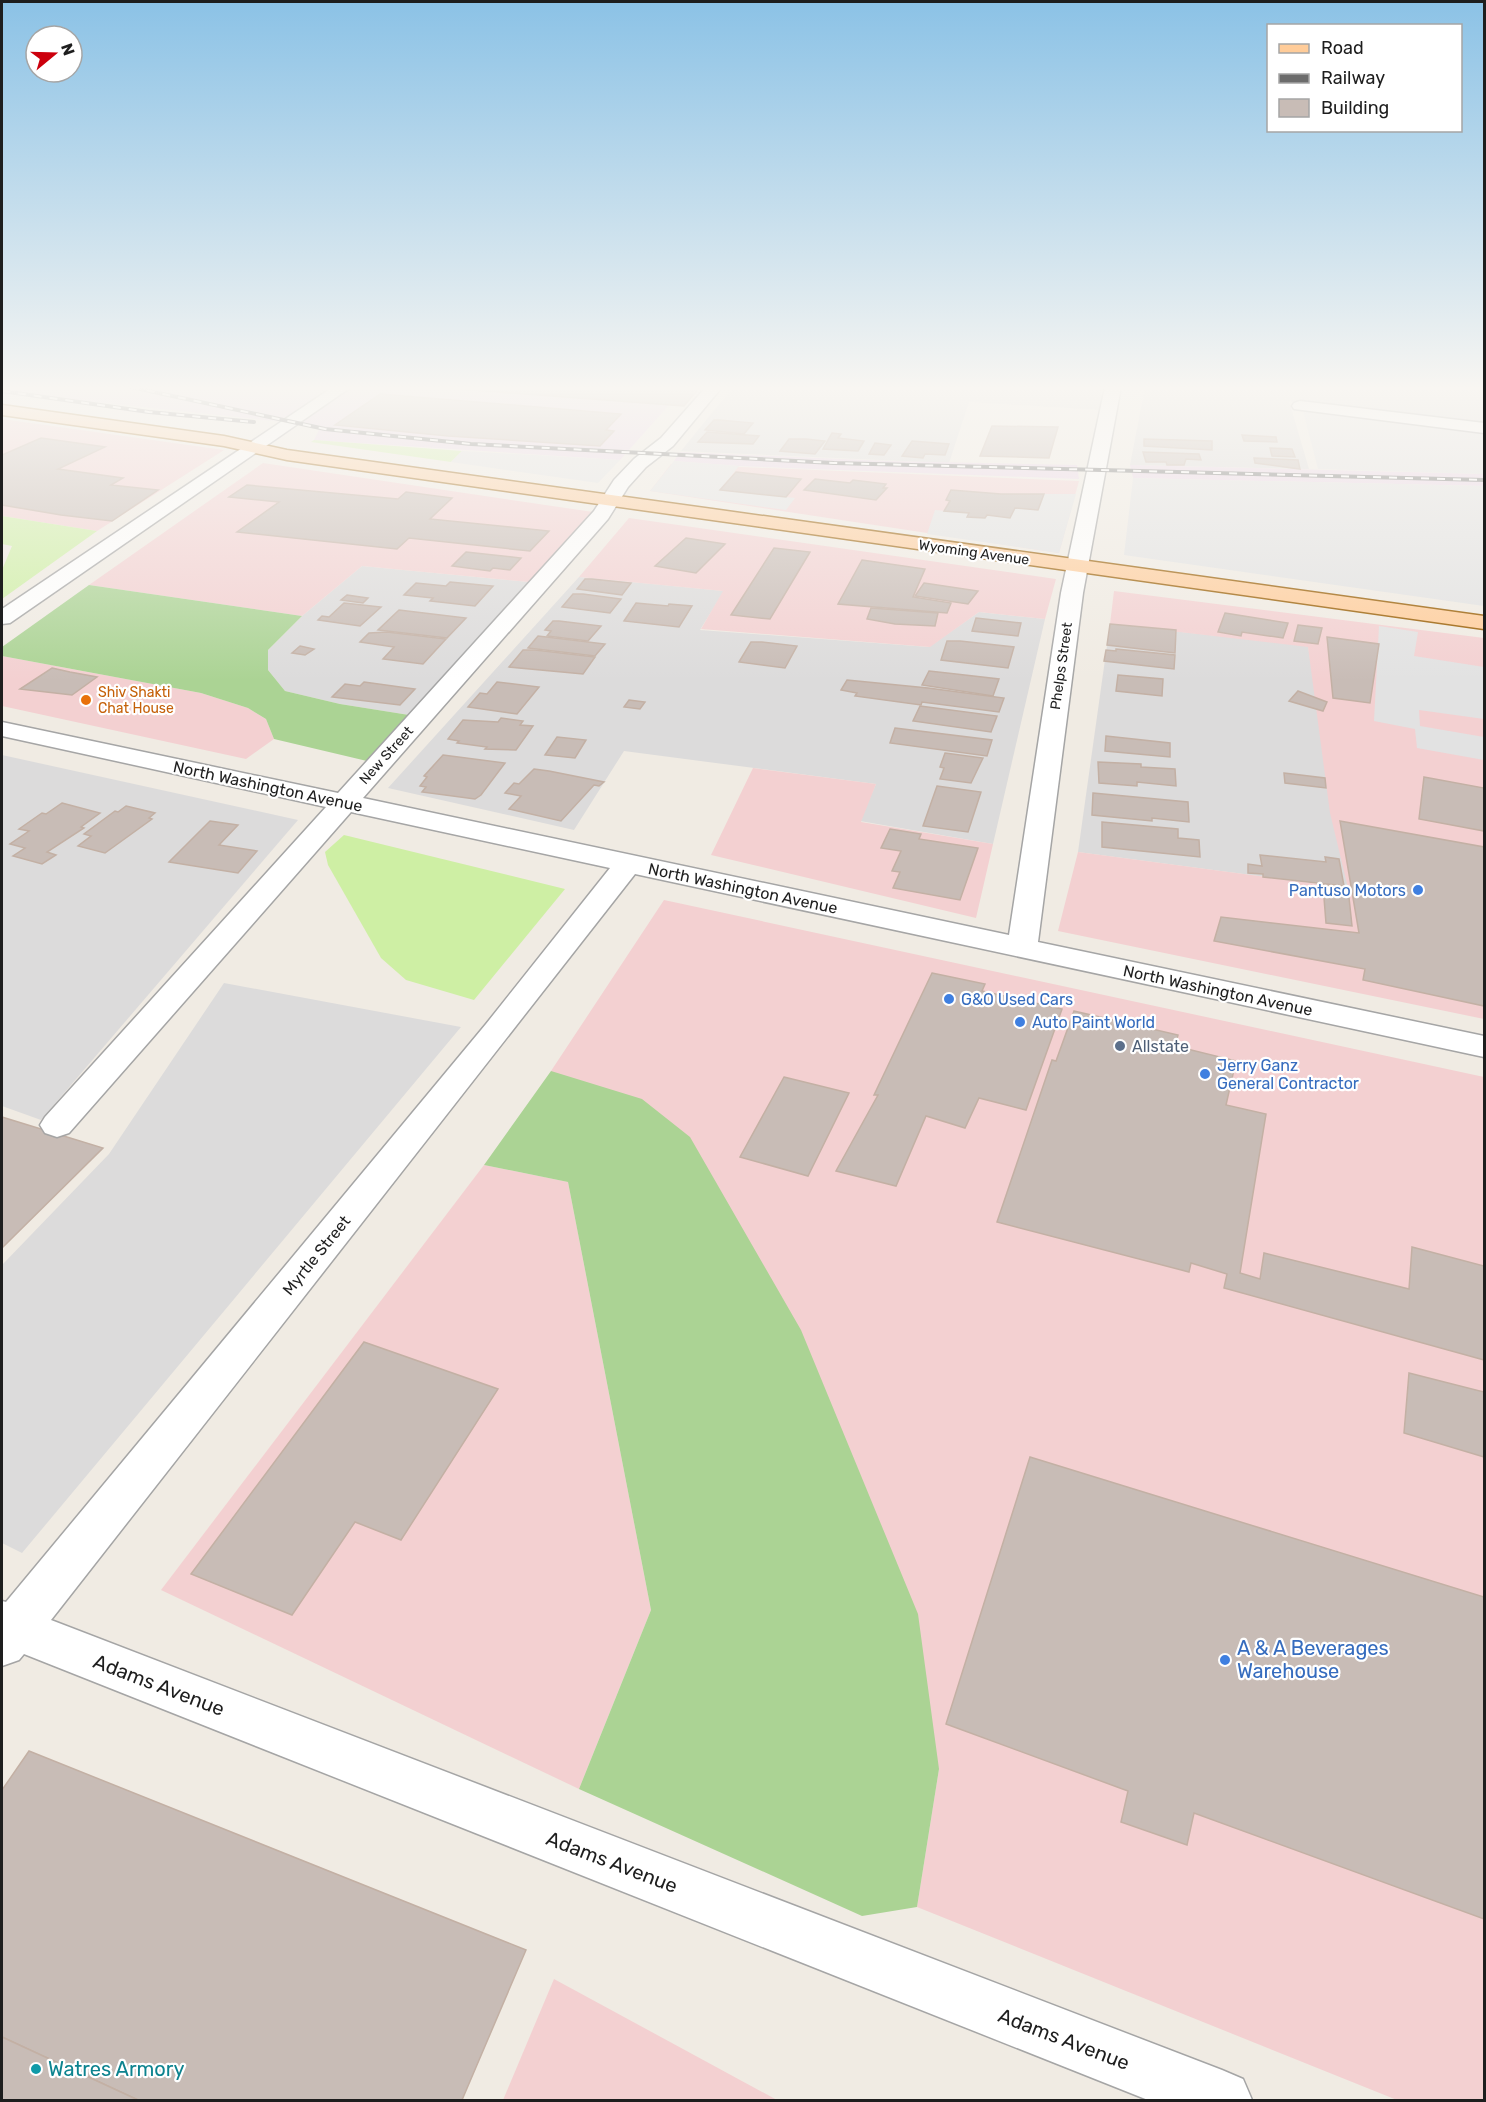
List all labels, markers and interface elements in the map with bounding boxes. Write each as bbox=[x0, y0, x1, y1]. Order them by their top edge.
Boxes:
north arrow bbox=[24, 24, 84, 84]
legend bbox=[1267, 24, 1462, 132]
text: Road bbox=[1321, 37, 1364, 59]
text: N bbox=[57, 41, 79, 58]
text: Railway bbox=[1321, 67, 1385, 89]
text: Building bbox=[1321, 97, 1389, 119]
street label: Wyoming Avenue bbox=[918, 536, 1030, 569]
street label: Phelps Street bbox=[1047, 621, 1076, 711]
place label: Shiv Shakti Chat House bbox=[98, 684, 174, 717]
marker: Shiv Shakti Chat House bbox=[79, 693, 93, 707]
street label: New Street bbox=[356, 722, 417, 788]
street label: North Washington Avenue bbox=[172, 757, 364, 816]
street label: North Washington Avenue bbox=[647, 859, 839, 918]
place label: Pantuso Motors bbox=[1289, 881, 1406, 900]
marker: Pantuso Motors bbox=[1411, 883, 1425, 897]
street label: North Washington Avenue bbox=[1122, 961, 1314, 1020]
place label: G&O Used Cars bbox=[961, 990, 1073, 1009]
marker: G&O Used Cars bbox=[942, 992, 956, 1006]
place label: Auto Paint World bbox=[1032, 1013, 1155, 1032]
marker: Auto Paint World bbox=[1013, 1015, 1027, 1029]
place label: Allstate bbox=[1132, 1037, 1189, 1056]
marker: Allstate bbox=[1113, 1039, 1127, 1053]
place label: Jerry Ganz General Contractor bbox=[1217, 1056, 1359, 1093]
marker: Jerry Ganz General Contractor bbox=[1198, 1067, 1212, 1081]
street label: Myrtle Street bbox=[279, 1212, 354, 1299]
place label: A & A Beverages Warehouse bbox=[1237, 1636, 1389, 1683]
street label: Adams Avenue bbox=[90, 1649, 228, 1721]
marker: A & A Beverages Warehouse bbox=[1218, 1653, 1232, 1667]
street label: Adams Avenue bbox=[543, 1826, 681, 1898]
street label: Adams Avenue bbox=[995, 2003, 1133, 2075]
place label: Watres Armory bbox=[48, 2057, 184, 2081]
marker: Watres Armory bbox=[29, 2062, 43, 2076]

